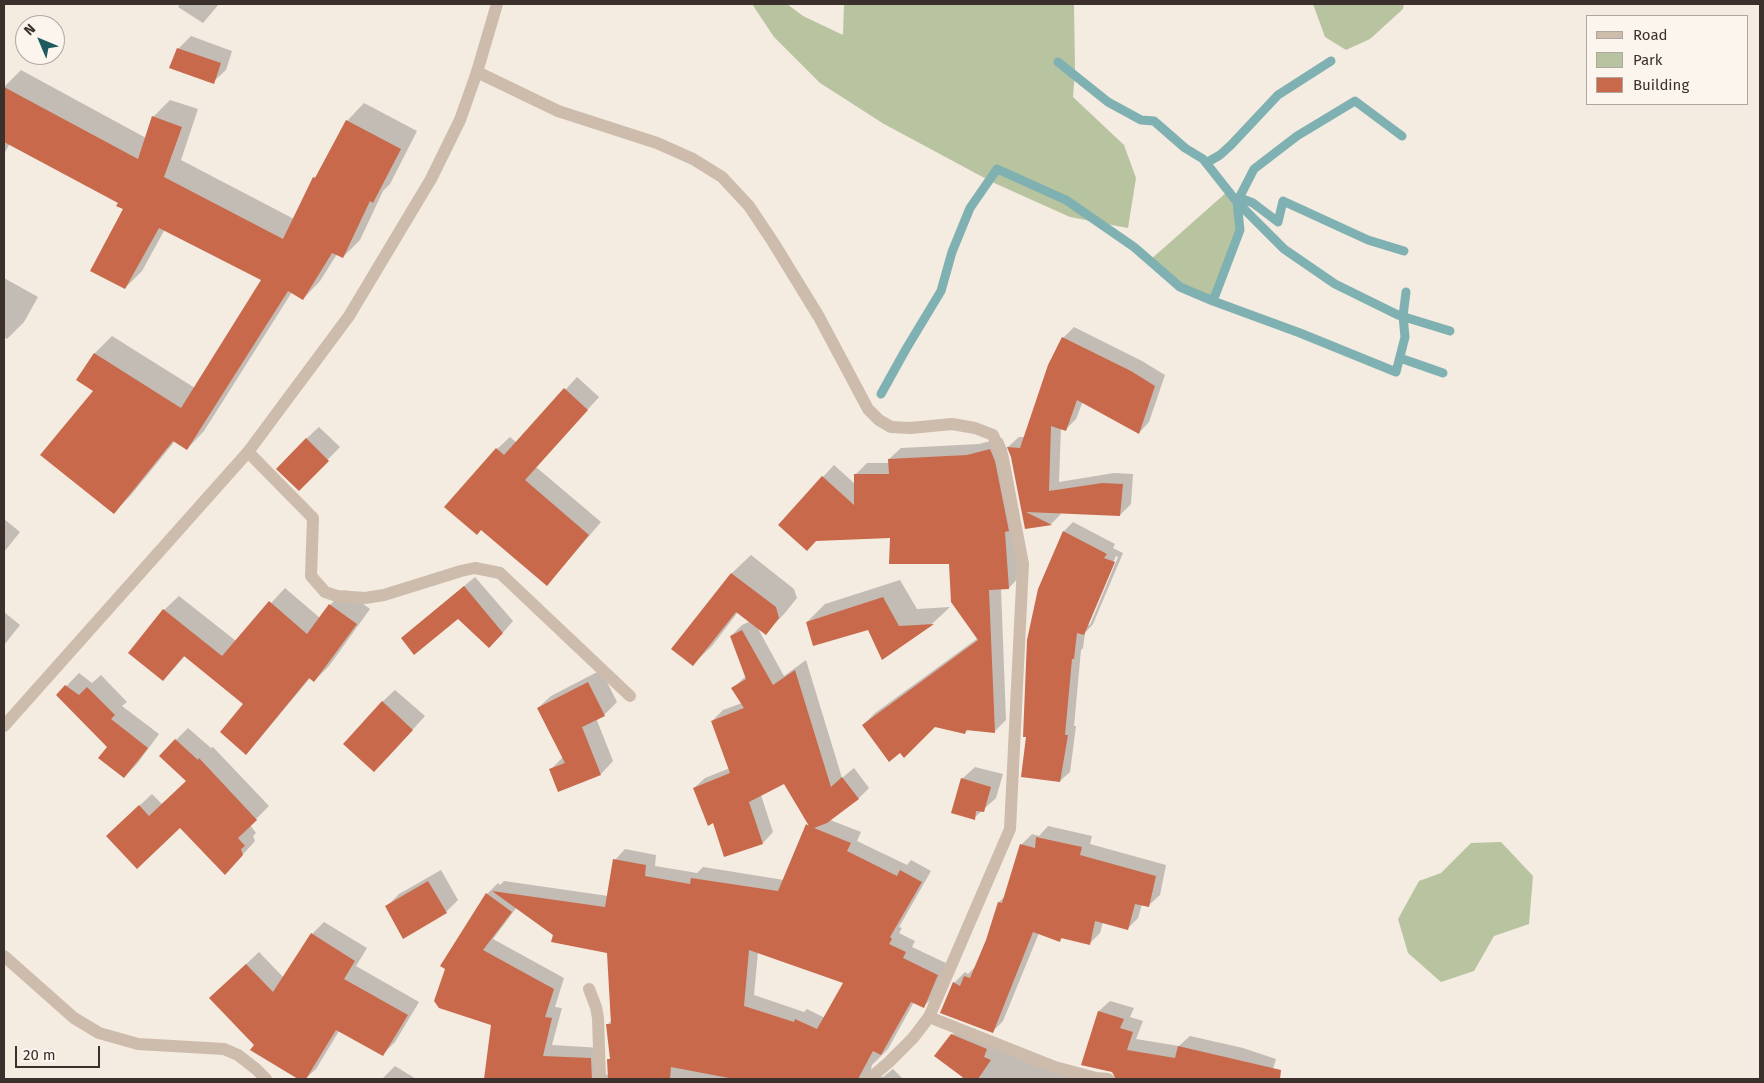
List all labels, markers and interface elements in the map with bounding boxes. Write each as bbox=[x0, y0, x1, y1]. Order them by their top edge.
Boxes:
north arrow bbox=[15, 15, 65, 65]
legend bbox=[1586, 15, 1749, 105]
text: N bbox=[20, 20, 39, 39]
text: Road bbox=[1633, 26, 1668, 44]
text: Park bbox=[1633, 51, 1663, 69]
text: Building bbox=[1633, 76, 1689, 94]
scale bar bbox=[18, 1036, 102, 1068]
text: 20 m bbox=[23, 1046, 56, 1064]

